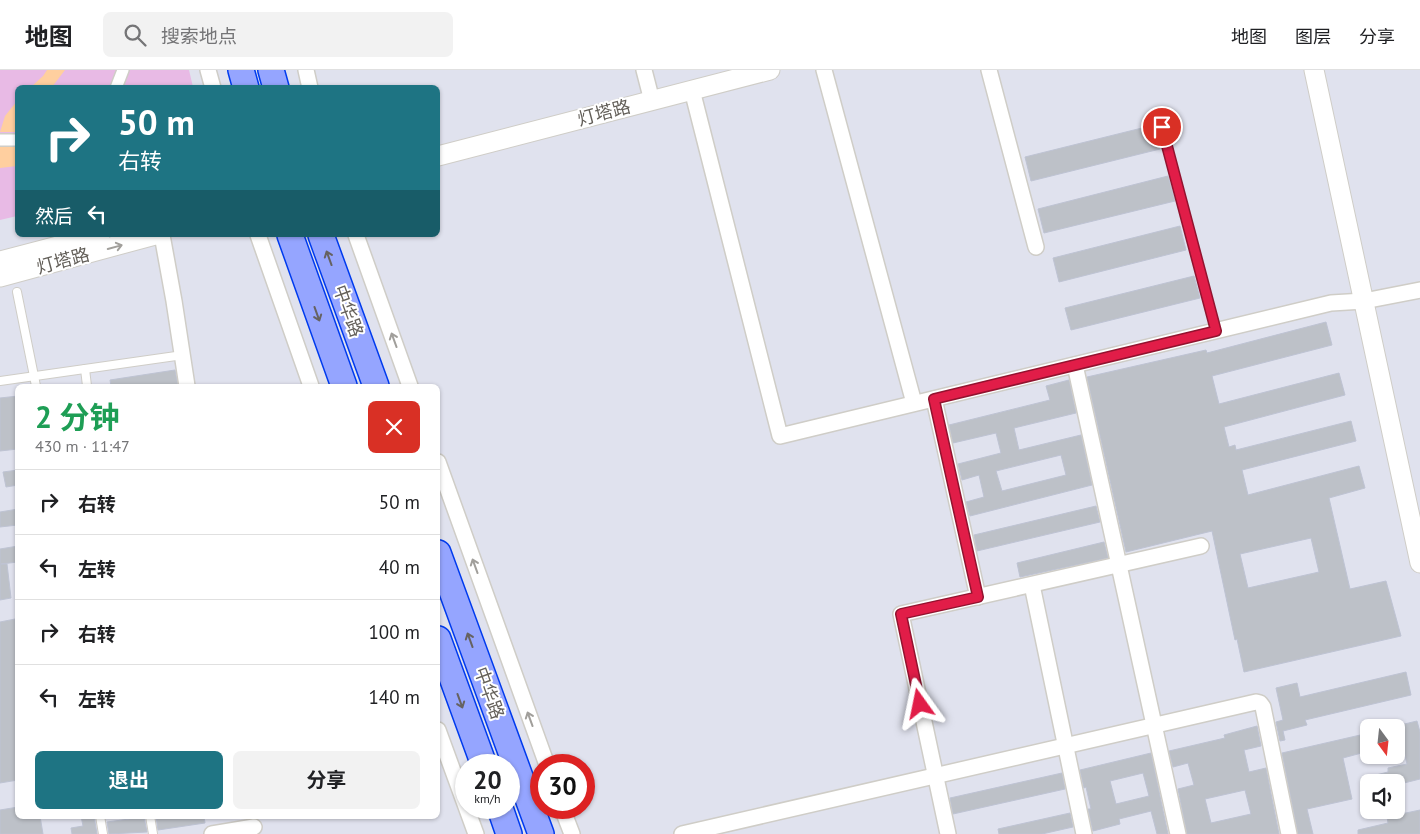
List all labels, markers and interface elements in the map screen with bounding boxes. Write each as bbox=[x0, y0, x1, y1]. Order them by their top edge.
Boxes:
search box bbox=[103, 12, 453, 57]
text: 地图 bbox=[25, 21, 73, 52]
icon: search bbox=[121, 21, 149, 49]
text: 搜索地点 bbox=[161, 24, 237, 48]
text: 地图 bbox=[1231, 25, 1267, 48]
text: 图层 bbox=[1295, 25, 1331, 48]
text: 分享 bbox=[1359, 25, 1395, 48]
street label: 灯塔路 bbox=[575, 94, 633, 131]
text: 50 m bbox=[118, 99, 195, 145]
icon: right bbox=[35, 105, 100, 170]
pin bbox=[1141, 106, 1183, 148]
icon: arrive bbox=[1148, 113, 1176, 141]
text: 右转 bbox=[118, 147, 162, 175]
icon: left bbox=[83, 200, 111, 228]
text: 然后 bbox=[35, 204, 73, 228]
street label: 灯塔路 bbox=[34, 242, 92, 279]
one-way arrow bbox=[106, 242, 122, 251]
one-way arrow bbox=[324, 251, 333, 267]
street label: 中华路 bbox=[328, 282, 369, 340]
one-way arrow bbox=[313, 306, 322, 321]
one-way arrow bbox=[389, 333, 398, 349]
text: 2 分钟 bbox=[35, 397, 120, 436]
button: close bbox=[368, 401, 420, 453]
text: 430 m · 11:47 bbox=[35, 436, 130, 456]
icon: right bbox=[35, 488, 63, 516]
text: 50 m bbox=[379, 490, 420, 514]
text: 右转 bbox=[78, 492, 116, 516]
icon: left bbox=[35, 553, 63, 581]
text: 40 m bbox=[379, 555, 420, 579]
text: 左转 bbox=[78, 557, 116, 581]
one-way arrow bbox=[470, 559, 479, 575]
icon: right bbox=[35, 618, 63, 646]
text: 100 m bbox=[368, 620, 420, 644]
text: 右转 bbox=[78, 622, 116, 646]
one-way arrow bbox=[465, 633, 474, 649]
street label: 中华路 bbox=[469, 664, 510, 722]
position arrow bbox=[893, 677, 945, 729]
icon: left bbox=[35, 683, 63, 711]
text: 140 m bbox=[368, 685, 420, 709]
text: 左转 bbox=[78, 687, 116, 711]
one-way arrow bbox=[456, 693, 466, 708]
one-way arrow bbox=[525, 712, 534, 727]
north arrow bbox=[1360, 719, 1405, 764]
map controls bbox=[1360, 719, 1405, 819]
button: 退出 bbox=[35, 751, 223, 809]
button: 分享 bbox=[233, 751, 420, 809]
speed limit sign: 30 bbox=[530, 754, 595, 819]
text: 20 bbox=[473, 764, 502, 796]
button: sound bbox=[1360, 774, 1405, 819]
text: km/h bbox=[474, 791, 501, 806]

